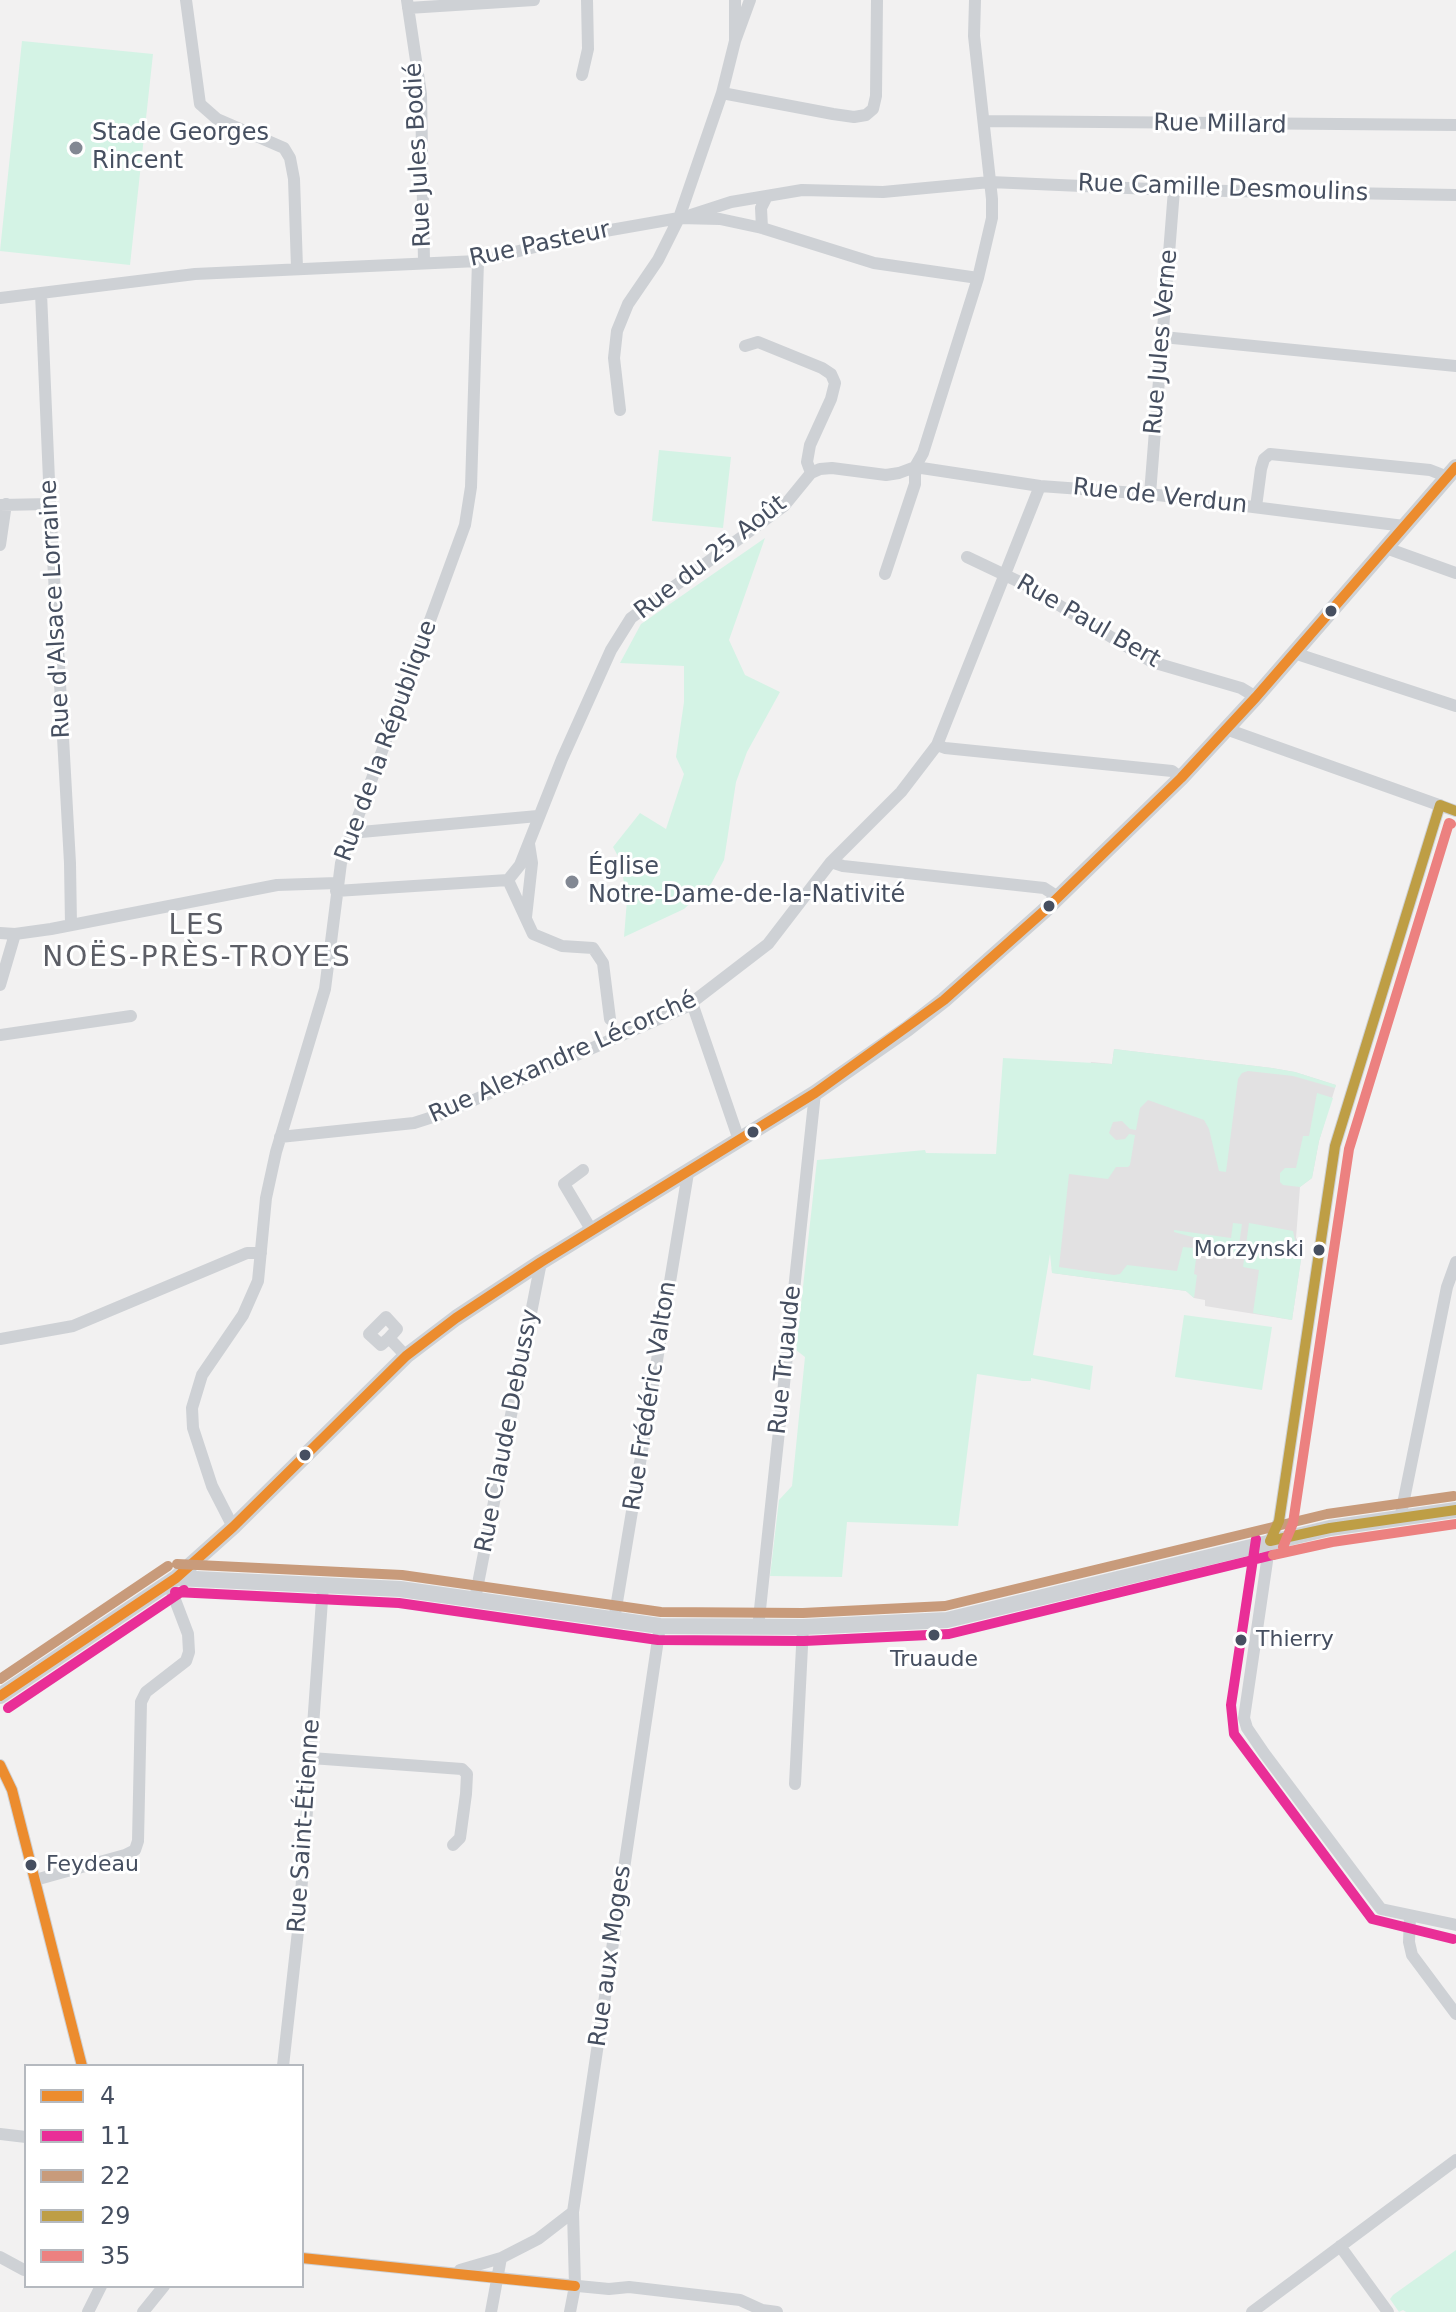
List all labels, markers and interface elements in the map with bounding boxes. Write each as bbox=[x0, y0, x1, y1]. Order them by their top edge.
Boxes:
street label: Rue Jules Bodié bbox=[400, 62, 438, 248]
street label: Rue Millard bbox=[1153, 109, 1287, 141]
place label: Stade Georges Rincent bbox=[92, 120, 269, 176]
marker: Stade Georges Rincent bbox=[67, 139, 85, 157]
street label: Rue Camille Desmoulins bbox=[1077, 170, 1369, 208]
street label: Rue Pasteur bbox=[467, 216, 613, 274]
street label: Rue Jules Verne bbox=[1140, 248, 1184, 436]
street label: Rue de Verdun bbox=[1071, 474, 1249, 520]
street label: Rue d'Alsace Lorraine bbox=[35, 479, 77, 739]
street label: Rue du 25 Août bbox=[629, 490, 793, 626]
street label: Rue Paul Bert bbox=[1011, 569, 1165, 675]
unlabelled marker bbox=[1323, 603, 1339, 619]
street label: Rue de la République bbox=[330, 617, 444, 865]
place label: Église Notre-Dame-de-la-Nativité bbox=[588, 854, 905, 910]
marker: Église Notre-Dame-de-la-Nativité bbox=[563, 873, 581, 891]
unlabelled marker bbox=[1041, 898, 1057, 914]
district label: LES NOËS-PRÈS-TROYES bbox=[42, 910, 352, 976]
street label: Rue Alexandre Lécorché bbox=[425, 986, 701, 1130]
unlabelled marker bbox=[745, 1124, 761, 1140]
place label: Morzynski bbox=[1194, 1237, 1304, 1263]
marker: Morzynski bbox=[1311, 1242, 1327, 1258]
street label: Rue Frédéric Valton bbox=[619, 1279, 683, 1513]
street label: Rue Truaude bbox=[764, 1284, 808, 1436]
street label: Rue Claude Debussy bbox=[470, 1307, 546, 1555]
unlabelled marker bbox=[297, 1447, 313, 1463]
marker: Truaude bbox=[926, 1627, 942, 1643]
place label: Thierry bbox=[1256, 1627, 1334, 1653]
marker: Thierry bbox=[1233, 1632, 1249, 1648]
place label: Truaude bbox=[890, 1647, 978, 1673]
street label: Rue Saint-Étienne bbox=[283, 1718, 327, 1934]
place label: Feydeau bbox=[46, 1852, 139, 1878]
marker: Feydeau bbox=[23, 1857, 39, 1873]
street label: Rue aux Moges bbox=[584, 1863, 638, 2049]
legend bbox=[24, 2064, 304, 2288]
text: 4 bbox=[100, 2082, 115, 2110]
text: 11 bbox=[100, 2122, 131, 2150]
text: 22 bbox=[100, 2162, 131, 2190]
text: 29 bbox=[100, 2202, 131, 2230]
text: 35 bbox=[100, 2242, 131, 2270]

